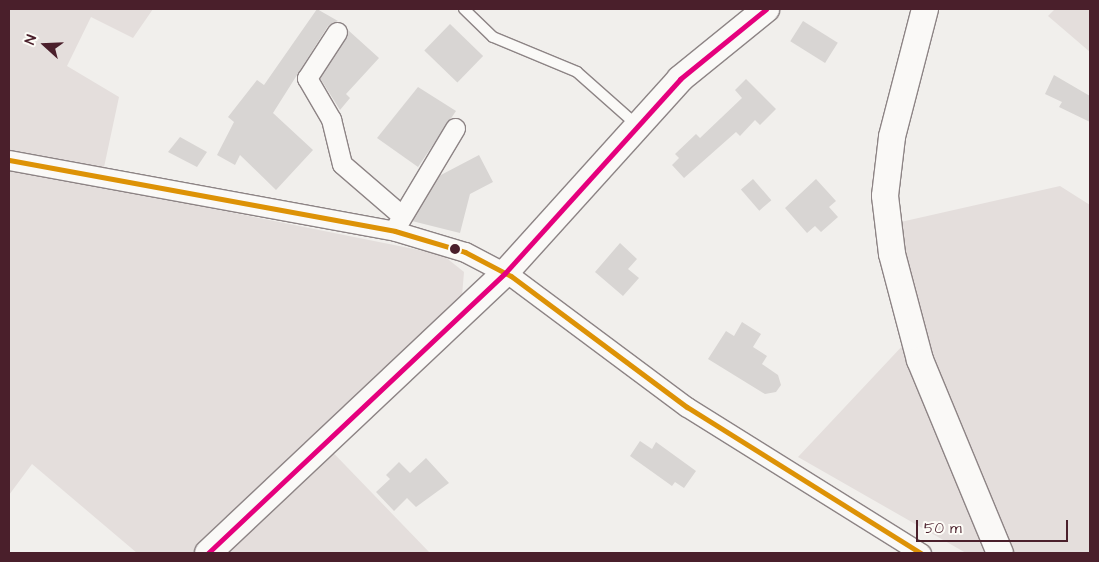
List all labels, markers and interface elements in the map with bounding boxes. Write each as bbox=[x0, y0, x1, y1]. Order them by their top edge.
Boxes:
north arrow bbox=[20, 20, 70, 70]
text: N bbox=[20, 32, 42, 47]
unlabelled marker bbox=[450, 244, 460, 254]
scale bar bbox=[919, 510, 1072, 542]
text: 50 m bbox=[924, 518, 962, 539]

